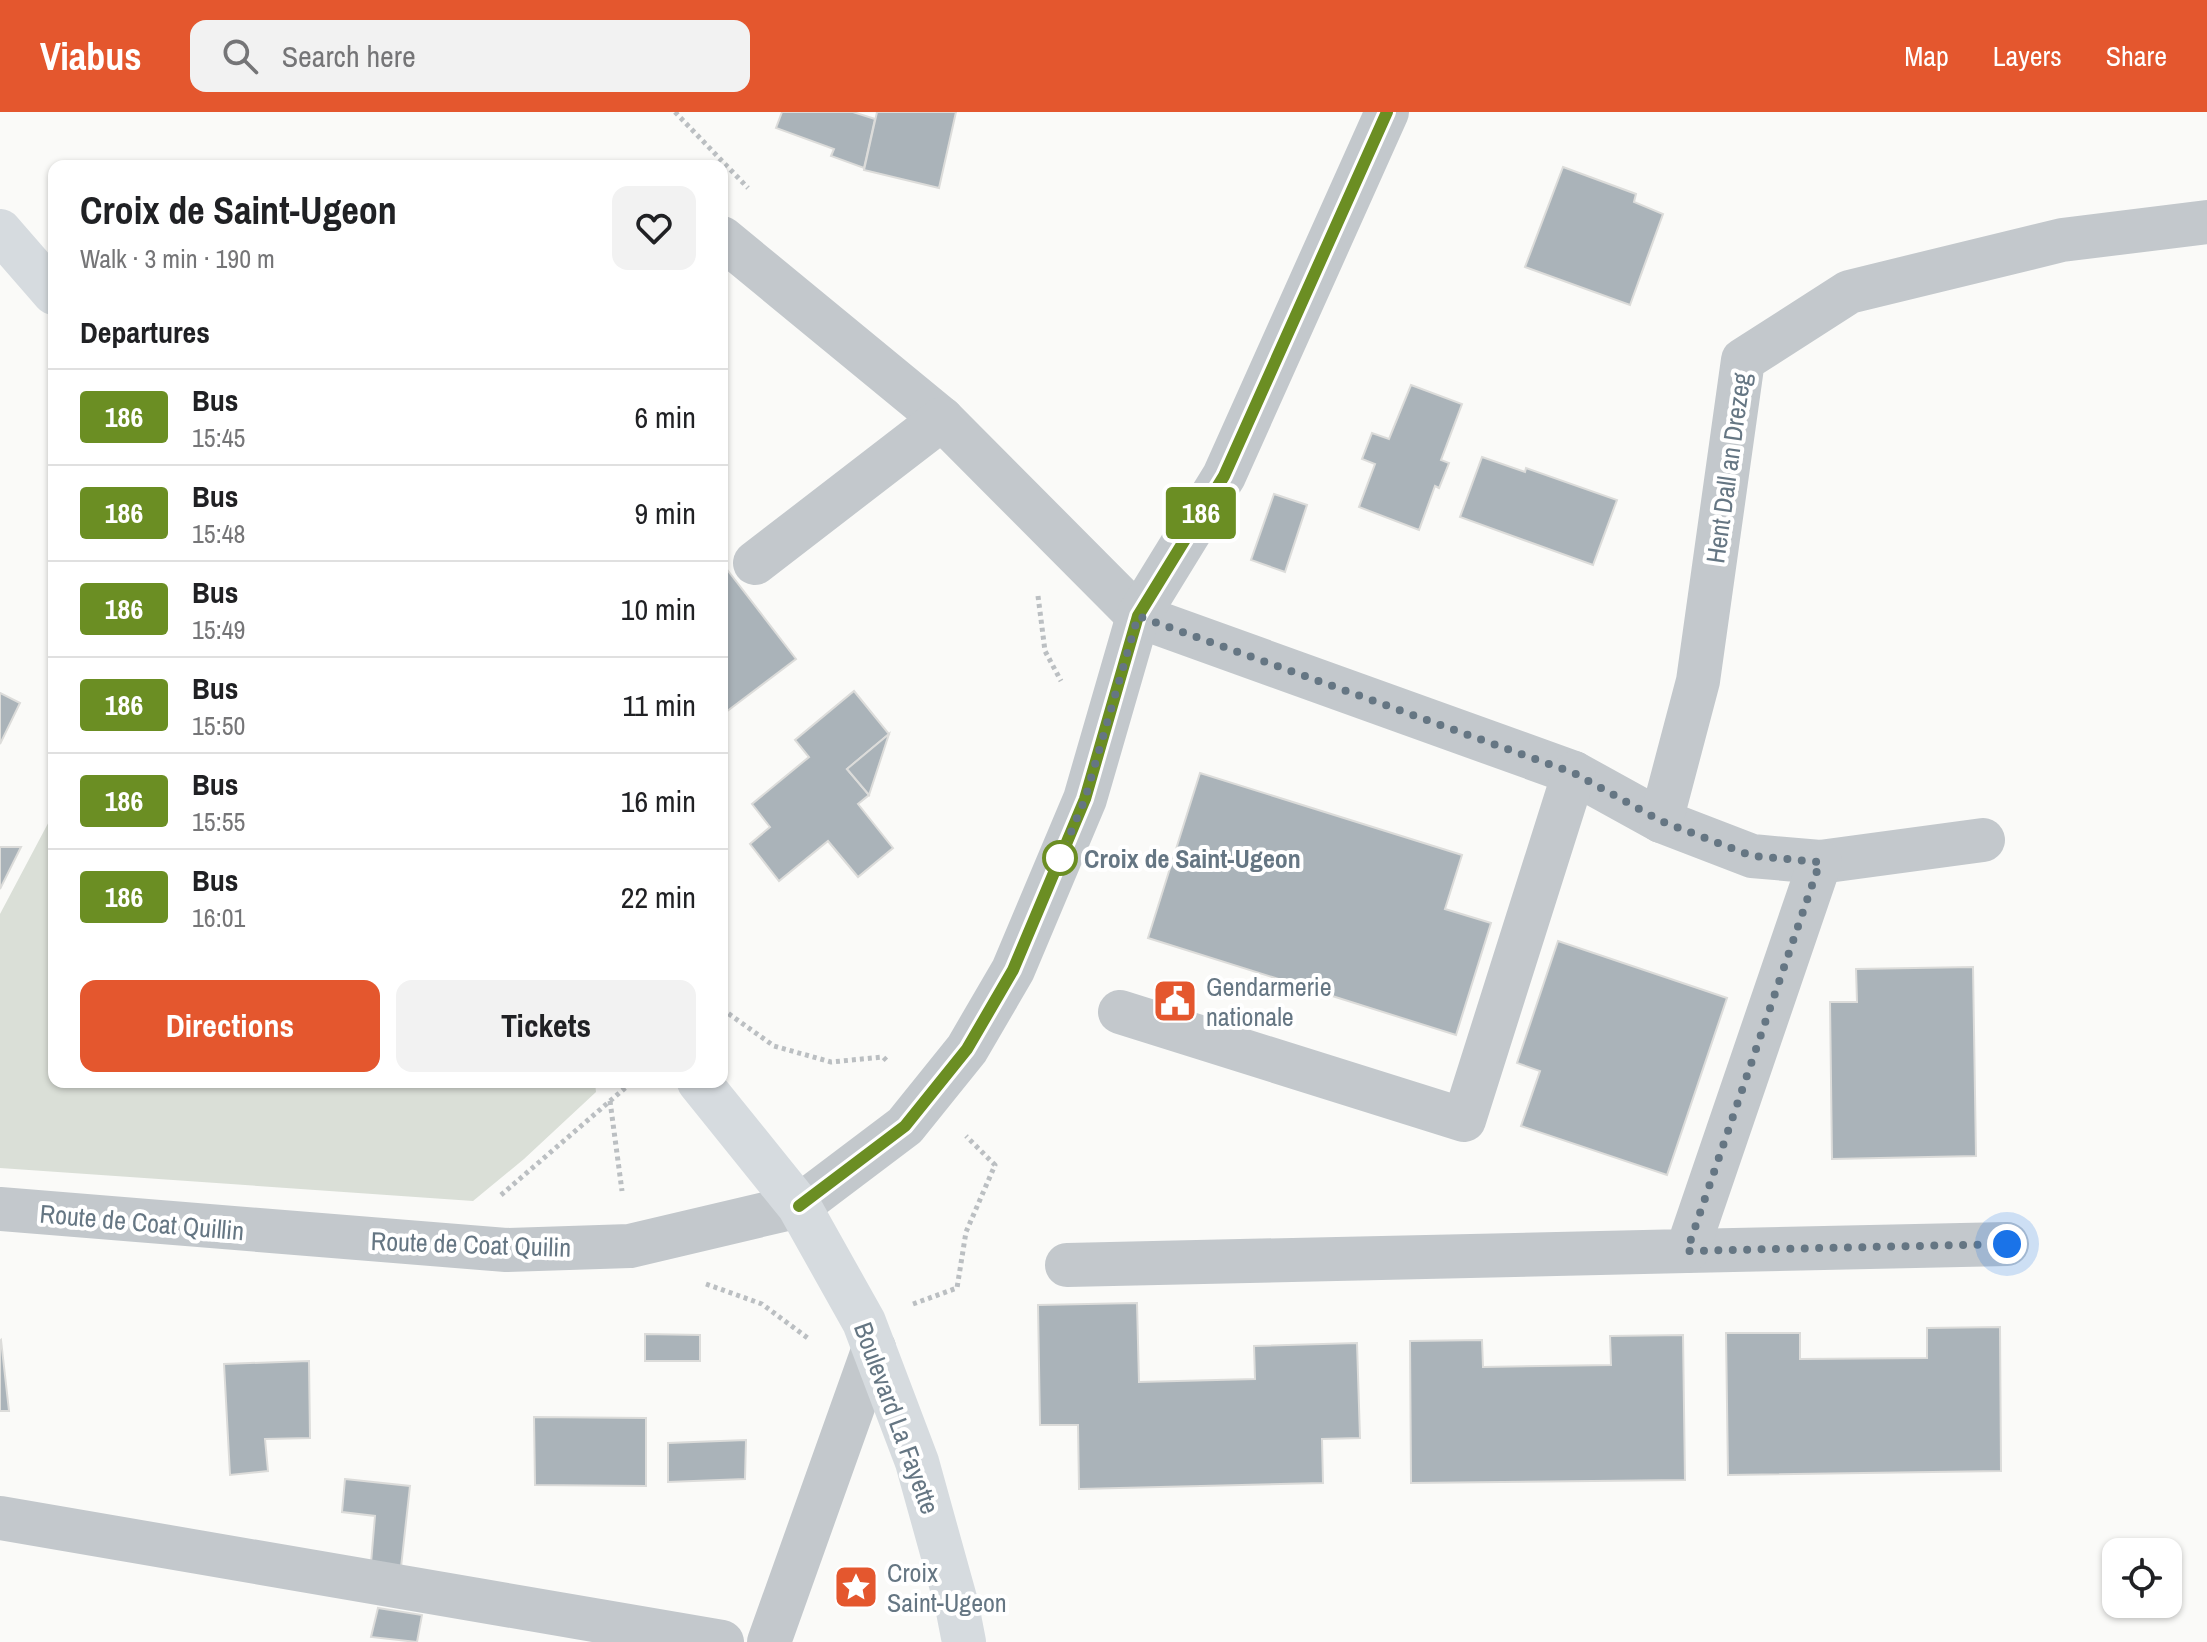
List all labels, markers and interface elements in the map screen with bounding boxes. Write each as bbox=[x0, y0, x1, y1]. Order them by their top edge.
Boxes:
search box bbox=[190, 20, 750, 92]
text: Viabus bbox=[40, 31, 142, 82]
icon: search bbox=[218, 34, 262, 78]
text: Search here bbox=[282, 36, 416, 76]
text: Map bbox=[1904, 37, 1949, 75]
text: Layers bbox=[1993, 37, 2062, 75]
text: Share bbox=[2106, 37, 2167, 75]
text: Croix de Saint-Ugeon bbox=[80, 185, 397, 236]
button: heart bbox=[612, 186, 696, 270]
text: Walk · 3 min · 190 m bbox=[80, 241, 275, 276]
text: Departures bbox=[80, 312, 210, 352]
street label: Hent Dall an Drezeg bbox=[1697, 370, 1759, 565]
text: Bus bbox=[192, 380, 238, 420]
text: 6 min bbox=[634, 397, 696, 437]
text: 186 bbox=[105, 398, 143, 436]
text: 15:45 bbox=[192, 420, 245, 455]
text: Bus bbox=[192, 476, 238, 516]
line badge: 186 bbox=[1155, 487, 1247, 539]
text: 9 min bbox=[634, 493, 696, 533]
text: 186 bbox=[105, 494, 143, 532]
text: 186 bbox=[1182, 494, 1220, 532]
text: 15:48 bbox=[192, 516, 245, 551]
text: Bus bbox=[192, 572, 238, 612]
text: 10 min bbox=[621, 589, 696, 629]
text: 186 bbox=[105, 590, 143, 628]
text: 15:49 bbox=[192, 612, 245, 647]
text: Bus bbox=[192, 668, 238, 708]
text: 11 min bbox=[623, 685, 696, 725]
text: 186 bbox=[105, 686, 143, 724]
text: 15:50 bbox=[192, 708, 245, 743]
text: Bus bbox=[192, 764, 238, 804]
text: 16 min bbox=[621, 781, 696, 821]
text: 186 bbox=[105, 782, 143, 820]
text: 15:55 bbox=[192, 804, 245, 839]
marker: Croix de Saint-Ugeon bbox=[1043, 841, 1077, 875]
place label: Croix de Saint-Ugeon bbox=[1084, 841, 1301, 876]
text: Bus bbox=[192, 860, 238, 900]
text: 22 min bbox=[621, 877, 696, 917]
text: 186 bbox=[105, 878, 143, 916]
text: 16:01 bbox=[192, 900, 245, 935]
place label: Gendarmerie nationale bbox=[1206, 969, 1332, 1034]
public building icon: Gendarmerie nationale bbox=[1151, 977, 1199, 1025]
button: Directions bbox=[80, 980, 380, 1072]
button: Tickets bbox=[396, 980, 696, 1072]
street label: Route de Coat Quillin bbox=[38, 1196, 246, 1248]
street label: Route de Coat Quilin bbox=[370, 1223, 572, 1265]
your location bbox=[1987, 1224, 2027, 1264]
street label: Boulevard La Fayette bbox=[846, 1317, 948, 1519]
map controls bbox=[2102, 1538, 2182, 1618]
button: locate bbox=[2102, 1538, 2182, 1618]
place label: Croix Saint-Ugeon bbox=[887, 1555, 1007, 1620]
place icon: Croix Saint-Ugeon bbox=[832, 1563, 880, 1611]

